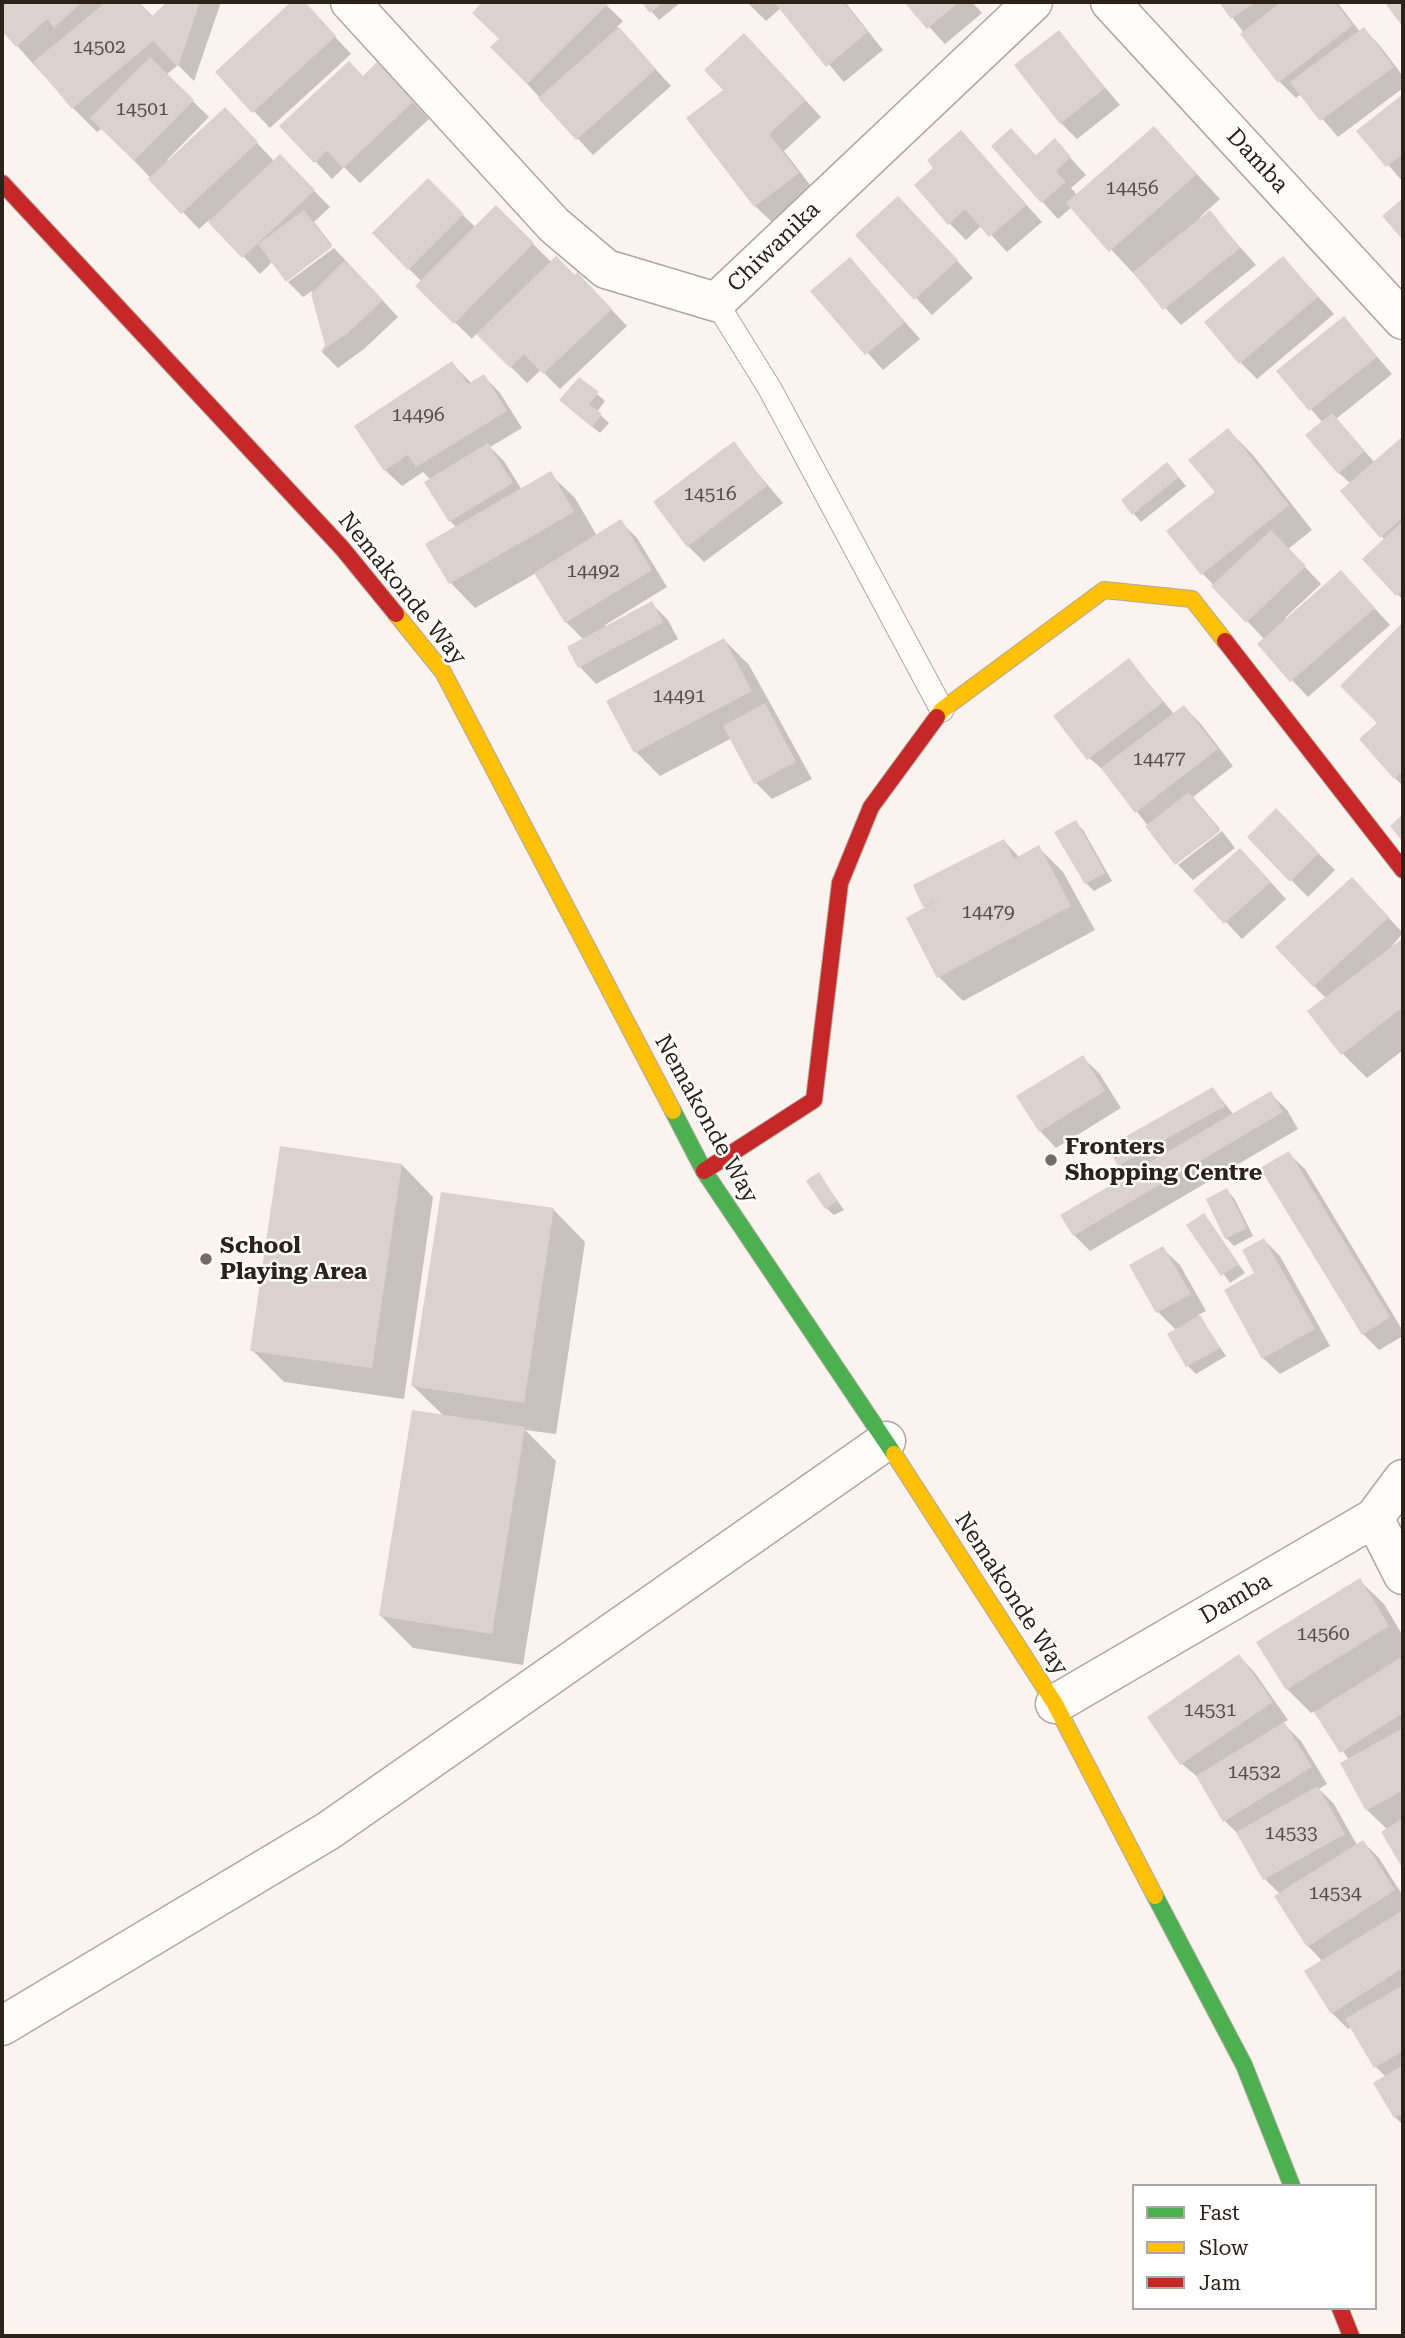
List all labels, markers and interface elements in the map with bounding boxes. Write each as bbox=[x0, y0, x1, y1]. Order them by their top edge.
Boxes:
house number: 14502 bbox=[72, 36, 126, 58]
house number: 14501 bbox=[115, 98, 169, 120]
street label: Damba bbox=[1220, 123, 1294, 199]
house number: 14456 bbox=[1105, 177, 1159, 199]
street label: Chiwanika bbox=[722, 196, 826, 298]
house number: 14496 bbox=[391, 404, 445, 426]
house number: 14516 bbox=[683, 483, 737, 505]
street label: Nemakonde Way bbox=[332, 507, 472, 671]
house number: 14492 bbox=[566, 560, 620, 582]
house number: 14491 bbox=[652, 685, 706, 707]
house number: 14477 bbox=[1132, 748, 1186, 770]
house number: 14479 bbox=[961, 901, 1015, 923]
street label: Nemakonde Way bbox=[648, 1030, 764, 1208]
place label: Fronters Shopping Centre bbox=[1065, 1133, 1262, 1187]
marker: Fronters Shopping Centre bbox=[1043, 1152, 1059, 1168]
place label: School Playing Area bbox=[220, 1232, 367, 1286]
marker: School Playing Area bbox=[198, 1251, 214, 1267]
street label: Nemakonde Way bbox=[948, 1508, 1074, 1680]
street label: Damba bbox=[1195, 1568, 1277, 1630]
house number: 14560 bbox=[1296, 1623, 1350, 1645]
house number: 14531 bbox=[1183, 1699, 1237, 1721]
house number: 14532 bbox=[1227, 1761, 1281, 1783]
house number: 14533 bbox=[1264, 1822, 1318, 1844]
house number: 14534 bbox=[1308, 1882, 1362, 1904]
legend bbox=[1132, 2184, 1377, 2310]
text: Fast bbox=[1199, 2201, 1240, 2225]
text: Slow bbox=[1199, 2236, 1248, 2260]
text: Jam bbox=[1199, 2271, 1241, 2295]

